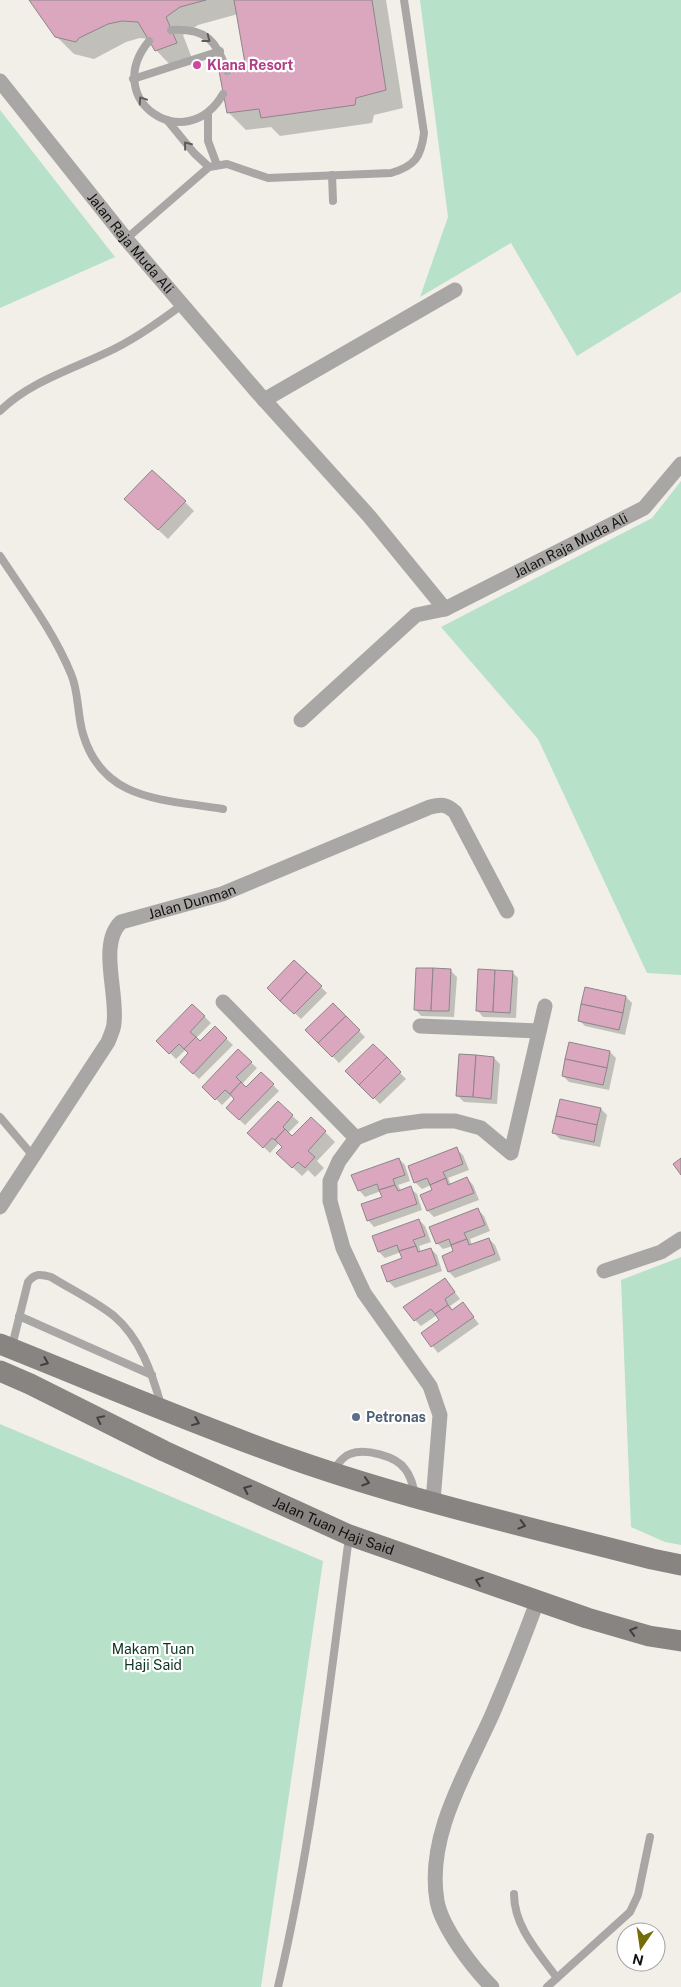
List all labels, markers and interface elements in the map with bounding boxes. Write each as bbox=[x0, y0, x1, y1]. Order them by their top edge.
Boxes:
one-way arrow bbox=[201, 33, 211, 42]
place label: Klana Resort bbox=[207, 57, 294, 73]
marker: Klana Resort bbox=[191, 59, 203, 71]
one-way arrow bbox=[138, 96, 148, 105]
one-way arrow bbox=[184, 141, 193, 150]
street label: Jalan Raja Muda Ali bbox=[84, 189, 177, 297]
street label: Jalan Raja Muda Ali bbox=[511, 510, 630, 581]
street label: Jalan Dunman bbox=[146, 881, 238, 922]
one-way arrow bbox=[40, 1356, 49, 1366]
place label: Petronas bbox=[366, 1409, 426, 1425]
marker: Petronas bbox=[350, 1411, 362, 1423]
one-way arrow bbox=[96, 1415, 105, 1425]
one-way arrow bbox=[191, 1416, 200, 1427]
one-way arrow bbox=[361, 1476, 369, 1486]
one-way arrow bbox=[243, 1485, 252, 1496]
street label: Jalan Tuan Haji Said bbox=[271, 1494, 396, 1558]
one-way arrow bbox=[518, 1519, 527, 1530]
one-way arrow bbox=[475, 1577, 484, 1587]
one-way arrow bbox=[630, 1627, 638, 1637]
park label: Makam Tuan Haji Said bbox=[112, 1641, 194, 1673]
north arrow bbox=[616, 1922, 666, 1972]
text: N bbox=[631, 1951, 645, 1969]

